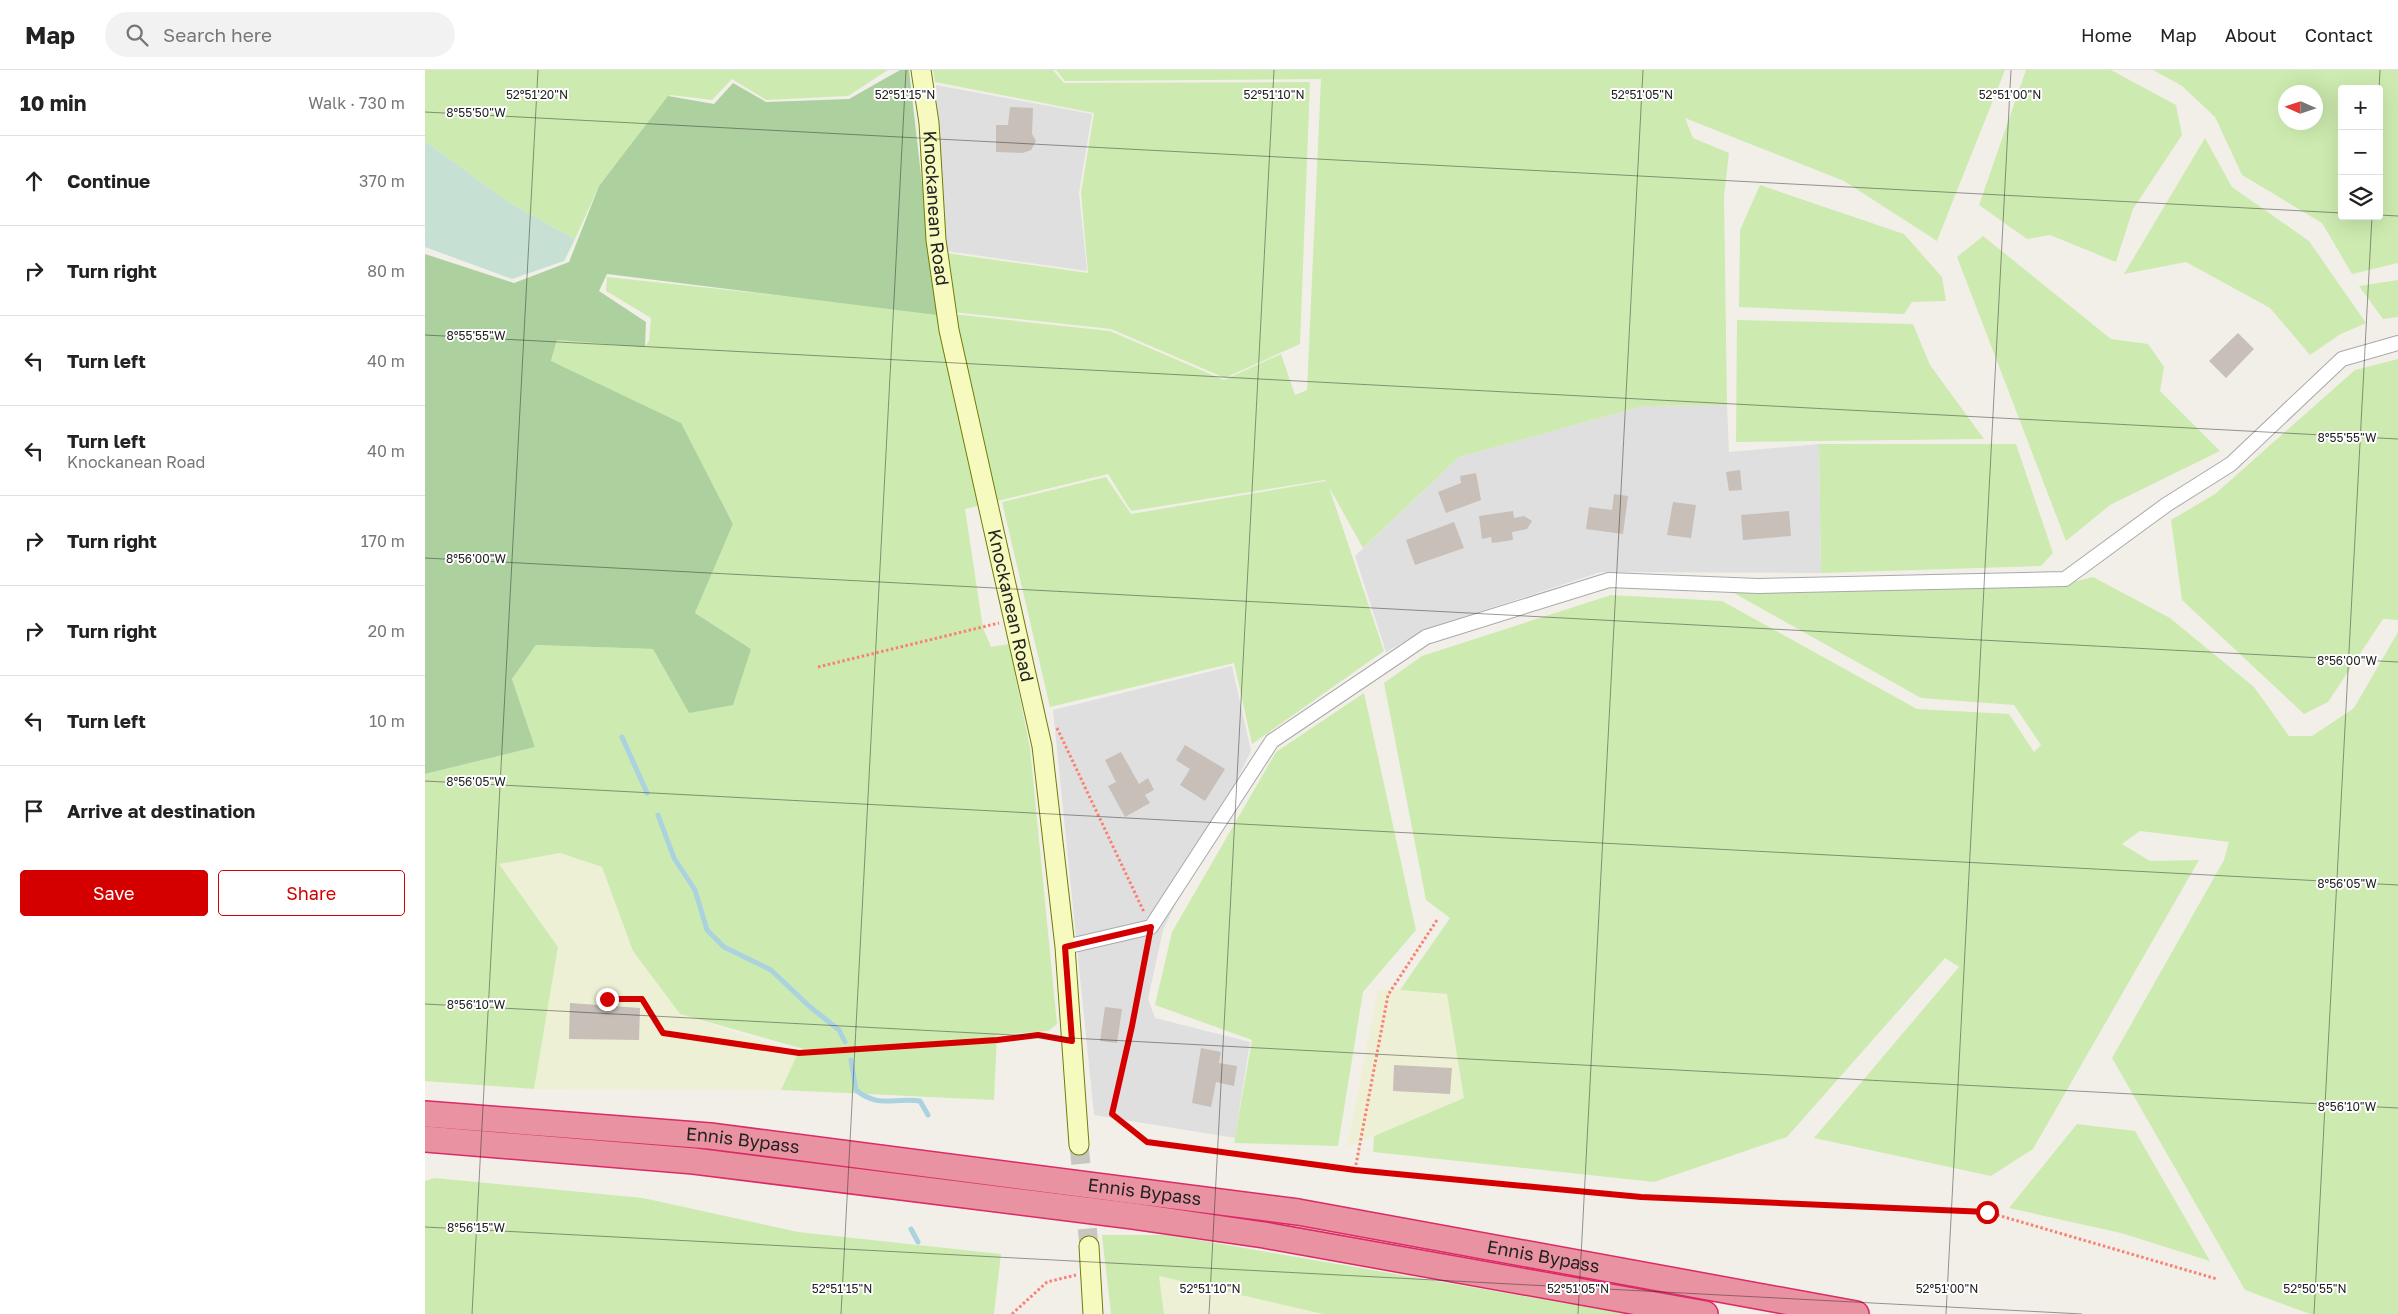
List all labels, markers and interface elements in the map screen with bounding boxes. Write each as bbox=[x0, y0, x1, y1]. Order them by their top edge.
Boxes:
search box bbox=[105, 12, 455, 57]
text: Map bbox=[25, 20, 75, 49]
icon: search bbox=[123, 21, 151, 49]
text: Search here bbox=[163, 23, 272, 46]
text: Home bbox=[2081, 24, 2132, 46]
text: Map bbox=[2160, 24, 2197, 46]
text: About bbox=[2225, 24, 2277, 46]
text: Contact bbox=[2305, 24, 2373, 46]
north arrow bbox=[2278, 85, 2323, 130]
map controls bbox=[2338, 85, 2383, 220]
button: + bbox=[2338, 85, 2383, 130]
text: 52°51'20"N bbox=[506, 87, 568, 102]
text: 52°51'15"N bbox=[875, 87, 935, 102]
text: 52°51'10"N bbox=[1243, 87, 1305, 102]
text: 52°51'05"N bbox=[1611, 87, 1673, 102]
text: 52°51'00"N bbox=[1979, 87, 2041, 102]
text: 10 min bbox=[20, 90, 87, 116]
text: Walk · 730 m bbox=[308, 93, 405, 113]
text: 8°55'50"W bbox=[446, 105, 506, 120]
street label: Knockanean Road bbox=[919, 130, 954, 287]
button: − bbox=[2338, 130, 2383, 175]
icon: ahead bbox=[20, 167, 48, 195]
text: Continue bbox=[67, 169, 150, 192]
text: 370 m bbox=[359, 171, 405, 191]
button: layers bbox=[2338, 175, 2383, 220]
icon: right bbox=[20, 257, 48, 285]
text: Turn right bbox=[67, 259, 157, 282]
text: 80 m bbox=[367, 261, 405, 281]
text: 8°55'55"W bbox=[447, 328, 506, 343]
icon: left bbox=[20, 347, 48, 375]
text: Turn left bbox=[67, 349, 146, 372]
text: 40 m bbox=[367, 351, 405, 371]
text: Turn left bbox=[67, 429, 146, 452]
text: 8°55'55"W bbox=[2318, 430, 2377, 445]
icon: left bbox=[20, 437, 48, 465]
text: 40 m bbox=[367, 441, 405, 461]
text: Knockanean Road bbox=[67, 452, 205, 472]
icon: right bbox=[20, 527, 48, 555]
street label: Knockanean Road bbox=[984, 527, 1039, 684]
text: Turn right bbox=[67, 529, 157, 552]
text: 170 m bbox=[361, 531, 405, 551]
text: 8°56'00"W bbox=[446, 551, 507, 566]
icon: right bbox=[20, 617, 48, 645]
text: Turn right bbox=[67, 619, 157, 642]
text: 20 m bbox=[368, 621, 405, 641]
text: 8°56'00"W bbox=[2317, 653, 2378, 668]
icon: left bbox=[20, 707, 48, 735]
text: Turn left bbox=[67, 709, 146, 732]
text: 10 m bbox=[369, 711, 405, 731]
text: 8°56'05"W bbox=[446, 774, 506, 789]
icon: arrive bbox=[20, 797, 48, 825]
text: Arrive at destination bbox=[67, 799, 255, 822]
button: Save bbox=[20, 870, 208, 916]
button: Share bbox=[218, 870, 405, 916]
text: 8°56'05"W bbox=[2317, 876, 2377, 891]
route end bbox=[596, 988, 619, 1011]
text: 8°56'10"W bbox=[447, 997, 506, 1012]
text: 8°56'10"W bbox=[2318, 1099, 2377, 1114]
street label: Ennis Bypass bbox=[685, 1122, 801, 1157]
street label: Ennis Bypass bbox=[1087, 1173, 1203, 1209]
route start bbox=[1976, 1201, 1999, 1224]
text: 8°56'15"W bbox=[447, 1220, 506, 1235]
street label: Ennis Bypass bbox=[1485, 1235, 1602, 1277]
text: 52°51'15"N bbox=[812, 1281, 872, 1296]
text: 52°51'10"N bbox=[1179, 1281, 1241, 1296]
text: 52°51'05"N bbox=[1547, 1281, 1609, 1296]
text: 52°51'00"N bbox=[1916, 1281, 1978, 1296]
text: 52°50'55"N bbox=[2283, 1281, 2347, 1296]

